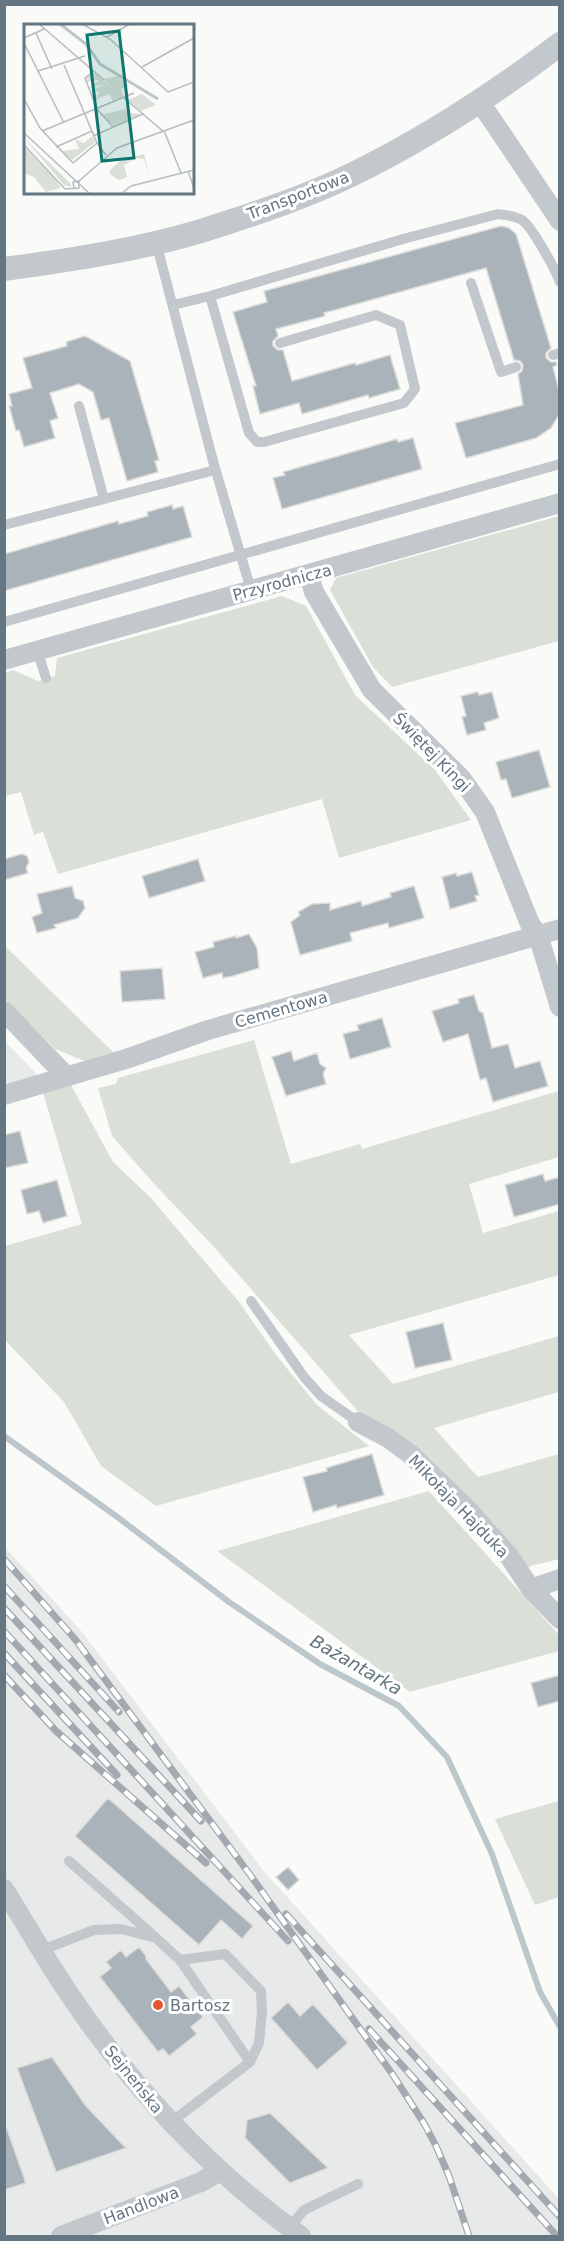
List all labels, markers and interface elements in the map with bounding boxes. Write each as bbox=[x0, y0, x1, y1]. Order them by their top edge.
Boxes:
inset map bbox=[24, 24, 194, 194]
street label: Transportowa bbox=[244, 167, 352, 224]
street label: Przyrodnicza bbox=[231, 560, 334, 605]
street label: Świętej Kingi bbox=[389, 709, 474, 796]
street label: Cementowa bbox=[233, 987, 330, 1032]
street label: Mikołaja Hajduka bbox=[405, 1451, 513, 1562]
water label: Bażantarka bbox=[307, 1630, 406, 1699]
place label: Bartosz bbox=[170, 1996, 230, 2015]
marker: Bartosz bbox=[151, 1998, 165, 2012]
street label: Sejneńska bbox=[101, 2042, 167, 2117]
street label: Handlowa bbox=[101, 2182, 182, 2229]

